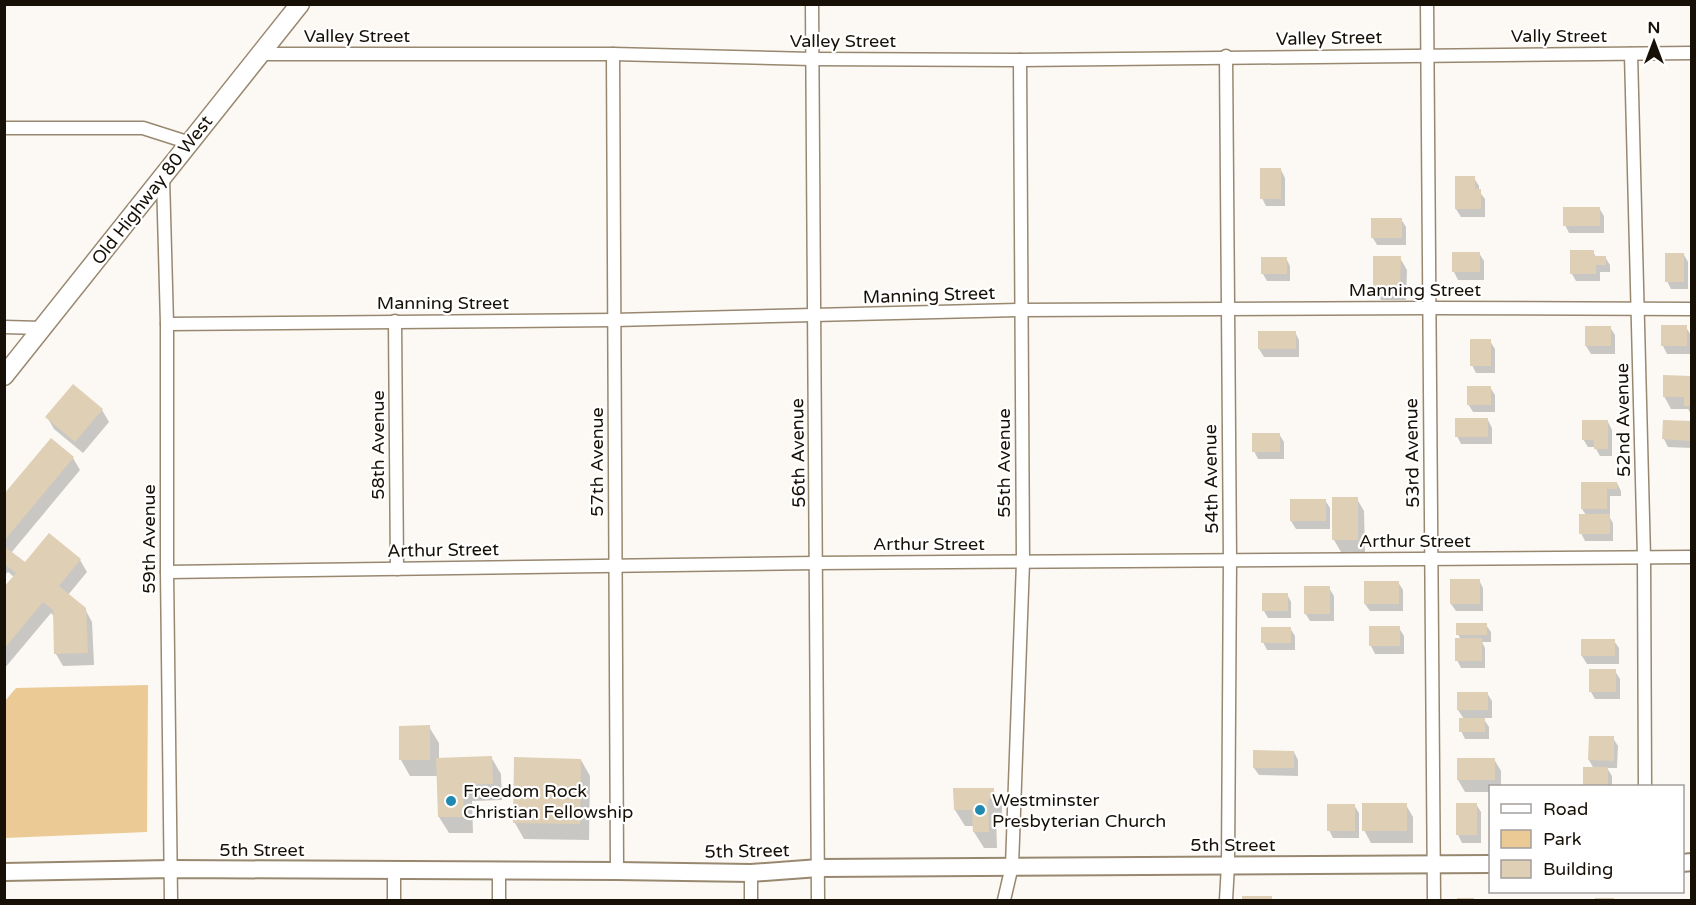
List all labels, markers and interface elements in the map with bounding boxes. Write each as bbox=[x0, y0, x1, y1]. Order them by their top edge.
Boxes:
north arrow bbox=[1624, 12, 1684, 72]
text: N bbox=[1648, 18, 1660, 38]
street label: Valley Street bbox=[304, 25, 410, 47]
street label: Vally Street bbox=[1511, 25, 1607, 47]
street label: Valley Street bbox=[1276, 26, 1383, 50]
street label: Valley Street bbox=[790, 30, 896, 52]
street label: Old Highway 80 West bbox=[87, 111, 217, 269]
street label: Manning Street bbox=[1349, 279, 1481, 301]
street label: Manning Street bbox=[862, 282, 996, 308]
street label: Manning Street bbox=[377, 292, 509, 314]
street label: 52nd Avenue bbox=[1611, 363, 1635, 477]
street label: 58th Avenue bbox=[367, 390, 389, 500]
street label: 56th Avenue bbox=[786, 398, 810, 508]
street label: 53rd Avenue bbox=[1400, 398, 1424, 508]
street label: 57th Avenue bbox=[586, 407, 608, 517]
street label: 55th Avenue bbox=[993, 408, 1015, 518]
street label: 54th Avenue bbox=[1199, 424, 1223, 534]
street label: 59th Avenue bbox=[138, 484, 160, 594]
street label: Arthur Street bbox=[1359, 530, 1471, 552]
street label: Arthur Street bbox=[873, 533, 985, 555]
street label: Arthur Street bbox=[387, 538, 499, 562]
place label: Freedom Rock Christian Fellowship bbox=[463, 780, 633, 823]
legend bbox=[1489, 785, 1684, 893]
place label: Westminster Presbyterian Church bbox=[992, 789, 1166, 832]
marker: Freedom Rock Christian Fellowship bbox=[444, 794, 458, 808]
text: Road bbox=[1543, 798, 1588, 820]
marker: Westminster Presbyterian Church bbox=[973, 803, 987, 817]
text: Park bbox=[1543, 828, 1582, 850]
street label: 5th Street bbox=[1190, 834, 1276, 856]
street label: 5th Street bbox=[219, 839, 305, 861]
street label: 5th Street bbox=[704, 839, 790, 863]
text: Building bbox=[1543, 858, 1613, 880]

